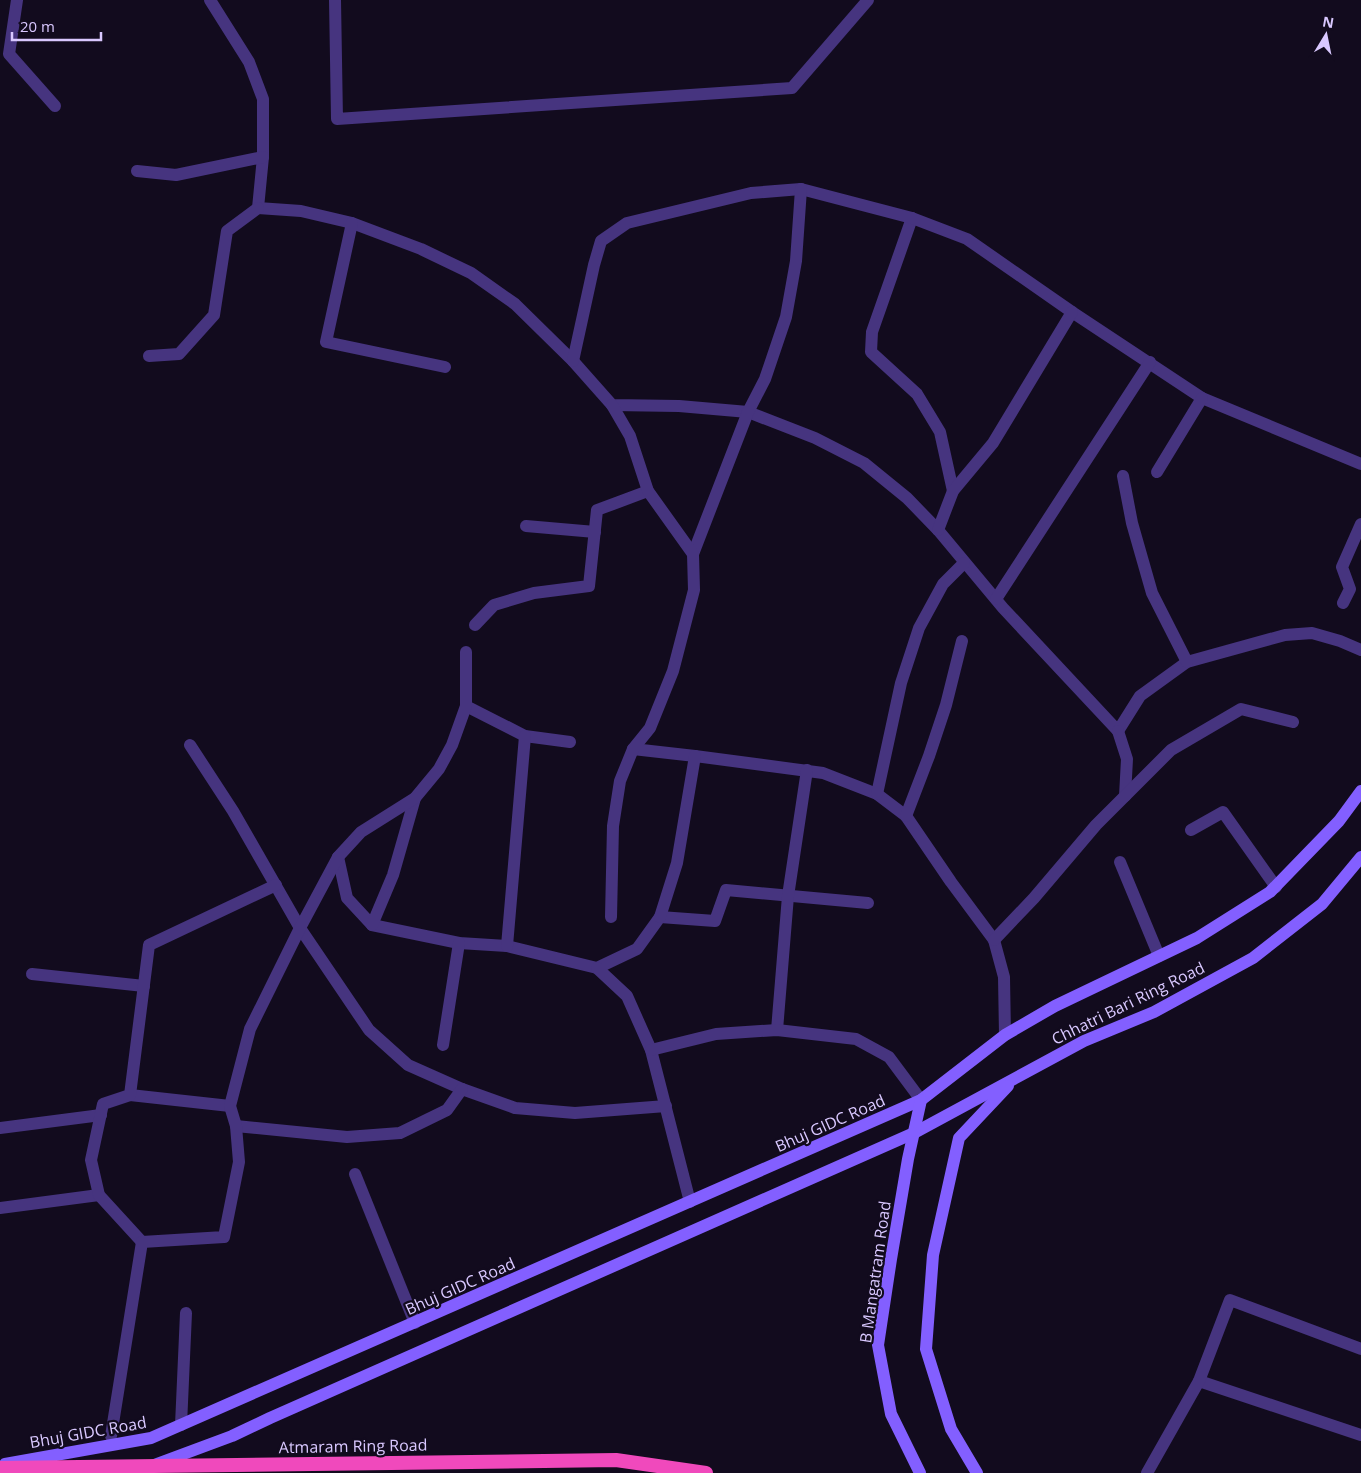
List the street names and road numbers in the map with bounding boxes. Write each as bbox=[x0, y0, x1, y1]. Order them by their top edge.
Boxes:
street label: Chhatri Bari Ring Road bbox=[1048, 956, 1208, 1050]
street label: Bhuj GIDC Road bbox=[771, 1089, 889, 1157]
street label: B Mangatram Road bbox=[854, 1199, 896, 1345]
street label: Bhuj GIDC Road bbox=[401, 1252, 519, 1320]
street label: Bhuj GIDC Road bbox=[28, 1411, 148, 1453]
street label: Atmaram Ring Road bbox=[278, 1434, 428, 1458]

